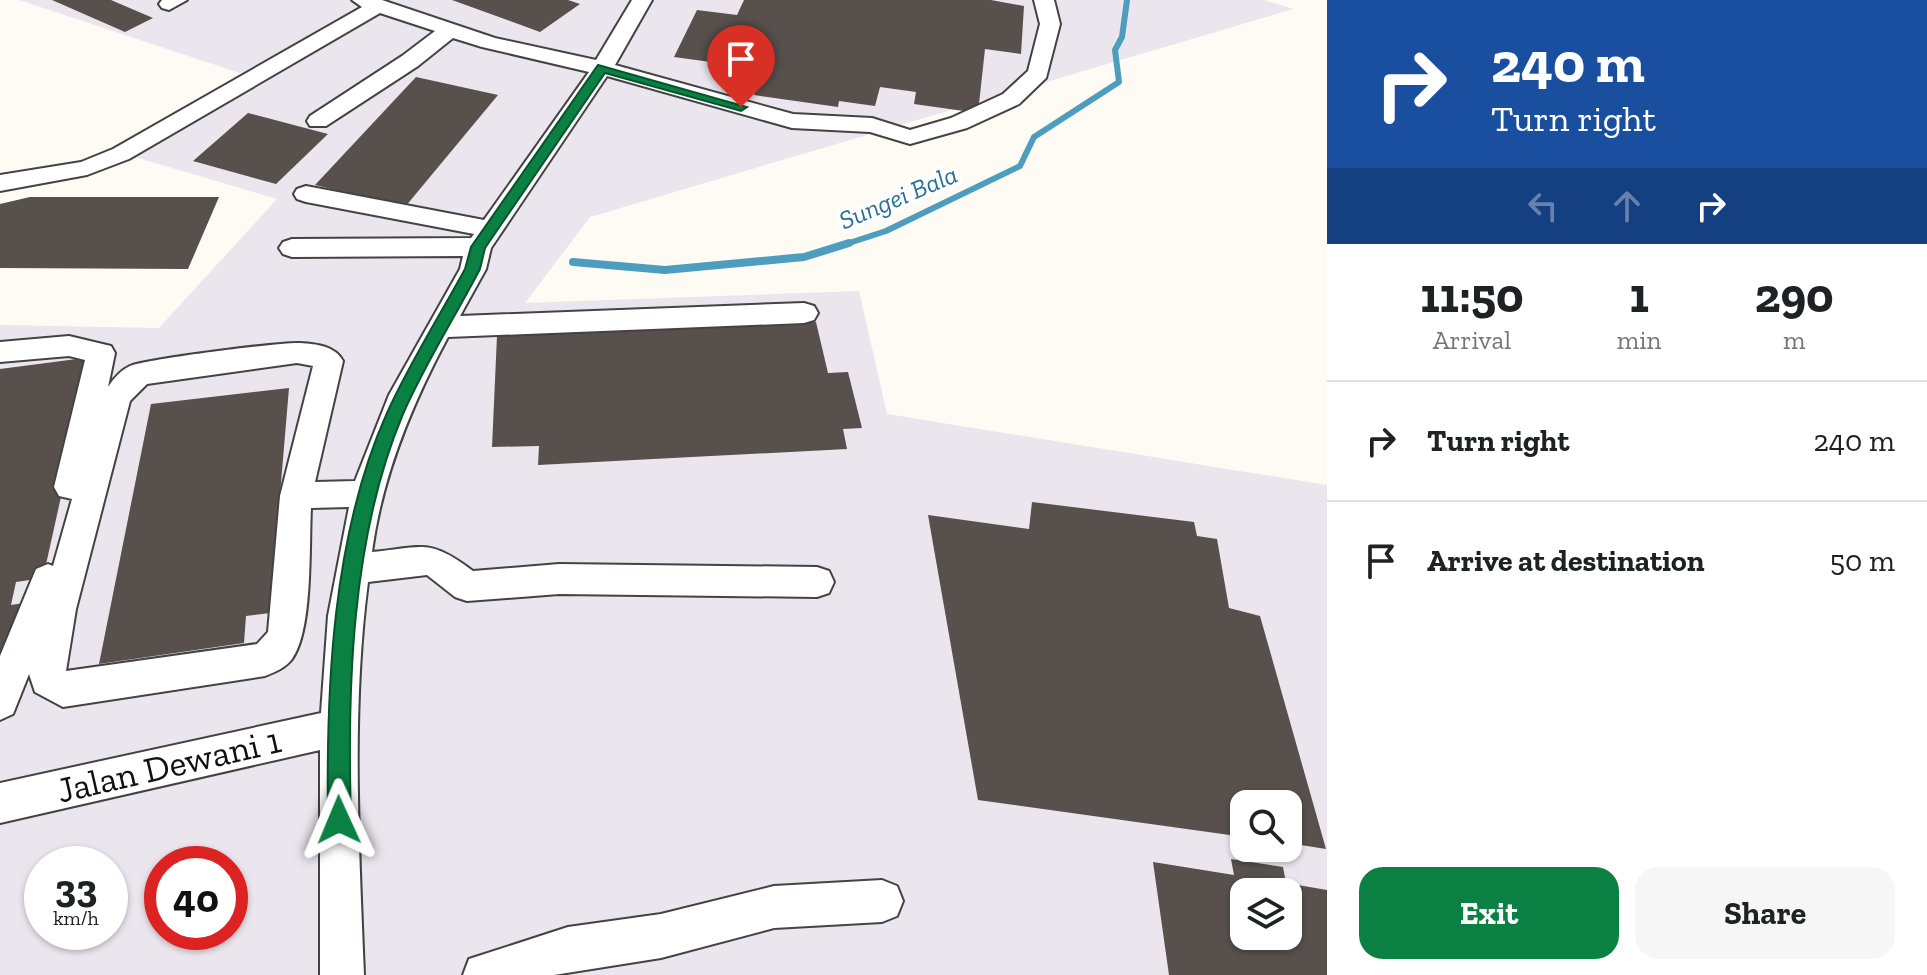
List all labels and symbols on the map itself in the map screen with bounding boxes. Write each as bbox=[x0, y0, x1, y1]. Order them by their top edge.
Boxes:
pin bbox=[707, 25, 775, 107]
water label: Sungei Bala bbox=[834, 158, 962, 236]
street label: Jalan Dewani 1 bbox=[53, 718, 285, 812]
position arrow bbox=[297, 778, 381, 862]
speed limit sign: 40 bbox=[144, 846, 248, 950]

